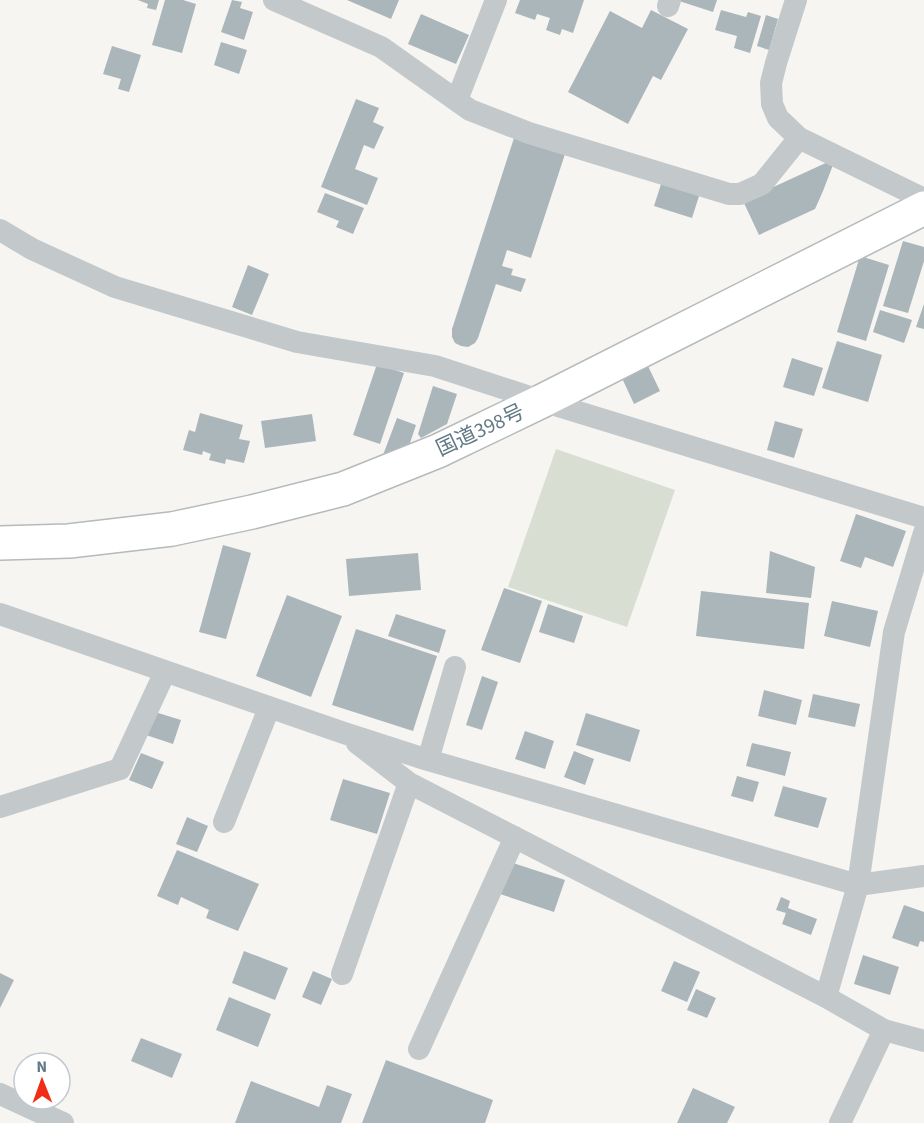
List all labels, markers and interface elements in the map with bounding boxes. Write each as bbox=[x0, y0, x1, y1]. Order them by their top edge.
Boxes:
street label: 国道398号 bbox=[431, 396, 529, 464]
north arrow bbox=[12, 1051, 72, 1111]
text: N bbox=[36, 1056, 47, 1078]

